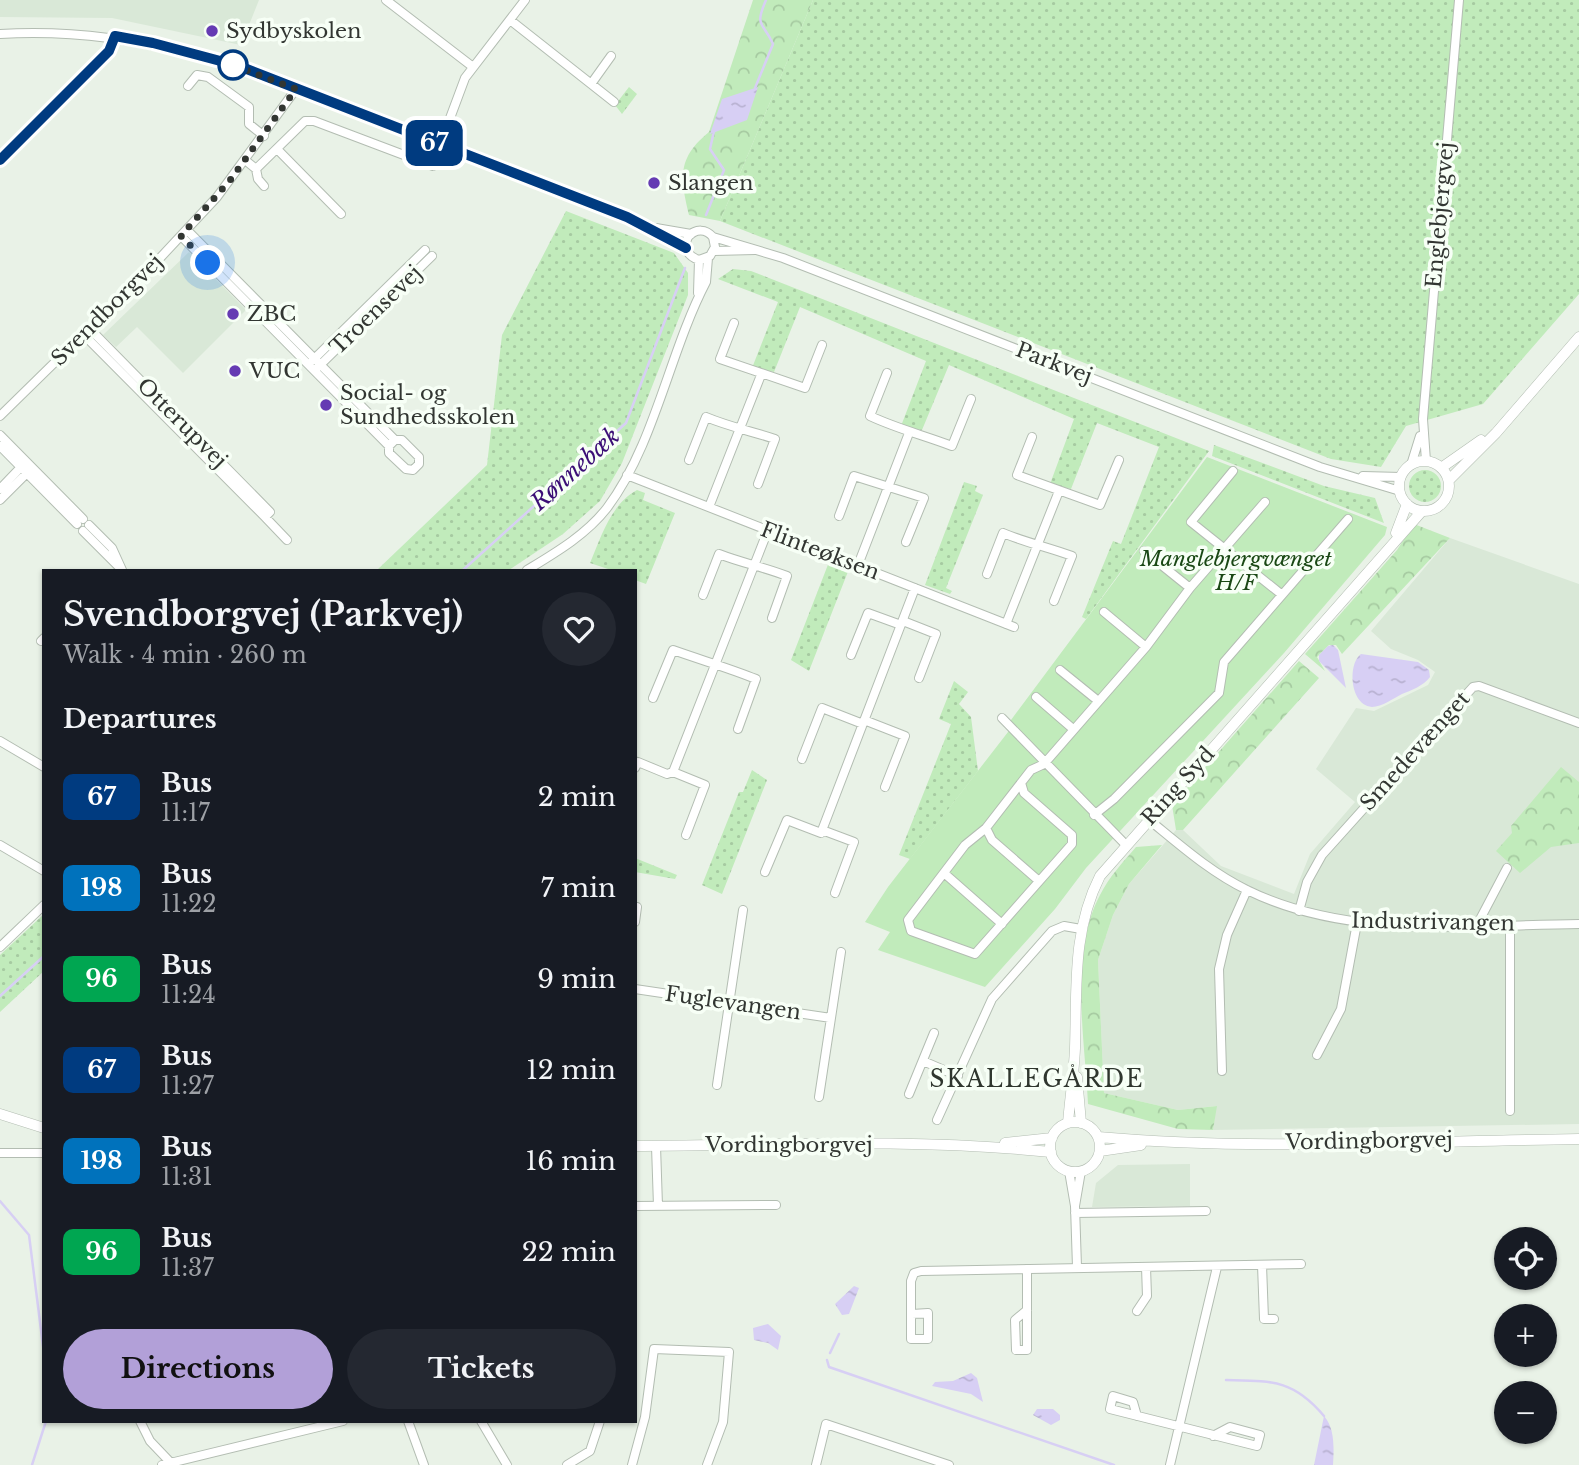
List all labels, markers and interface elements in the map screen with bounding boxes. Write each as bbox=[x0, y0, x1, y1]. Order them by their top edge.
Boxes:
place label: Sydbyskolen bbox=[226, 18, 362, 44]
marker: Sydbyskolen bbox=[204, 23, 220, 39]
unlabelled marker bbox=[218, 50, 248, 80]
line badge: 67 bbox=[402, 120, 466, 166]
text: 67 bbox=[420, 128, 448, 157]
street label: Englebjergvej bbox=[1421, 141, 1459, 289]
place label: Slangen bbox=[668, 170, 753, 196]
marker: Slangen bbox=[646, 175, 662, 191]
your location bbox=[190, 245, 225, 280]
street label: Svendborgvej bbox=[46, 249, 168, 371]
street label: Troensevej bbox=[325, 260, 427, 360]
place label: ZBC bbox=[247, 301, 296, 327]
marker: ZBC bbox=[225, 306, 241, 322]
street label: Parkvej bbox=[1012, 337, 1096, 389]
place label: VUC bbox=[248, 358, 300, 384]
marker: VUC bbox=[227, 363, 243, 379]
street label: Otterupvej bbox=[132, 373, 232, 473]
place label: Social- og Sundhedsskolen bbox=[340, 380, 515, 430]
marker: Social- og Sundhedsskolen bbox=[318, 397, 334, 413]
water label: Rønnebæk bbox=[524, 422, 625, 517]
street label: Flinteøksen bbox=[757, 516, 883, 586]
park label: Manglebjergvænget H/F bbox=[1139, 546, 1332, 596]
button: heart bbox=[542, 592, 616, 666]
text: Svendborgvej (Parkvej) bbox=[63, 594, 463, 635]
text: Walk · 4 min · 260 m bbox=[63, 641, 307, 669]
street label: Smedevænget bbox=[1355, 686, 1475, 816]
text: Departures bbox=[63, 703, 217, 735]
street label: Ring Syd bbox=[1136, 741, 1220, 831]
text: Bus bbox=[161, 767, 212, 799]
text: 2 min bbox=[538, 781, 616, 813]
text: 67 bbox=[87, 782, 116, 811]
text: 11:17 bbox=[161, 799, 210, 827]
text: Bus bbox=[161, 858, 212, 890]
text: 7 min bbox=[541, 872, 616, 904]
text: 198 bbox=[81, 873, 122, 902]
text: 11:22 bbox=[161, 890, 216, 918]
street label: Industrivangen bbox=[1351, 908, 1515, 936]
text: Bus bbox=[161, 949, 212, 981]
text: 9 min bbox=[537, 963, 616, 995]
text: 96 bbox=[85, 964, 118, 993]
text: 11:24 bbox=[161, 981, 216, 1009]
street label: Fuglevangen bbox=[663, 981, 803, 1025]
text: Bus bbox=[161, 1040, 212, 1072]
text: 12 min bbox=[526, 1054, 616, 1086]
text: 67 bbox=[87, 1055, 116, 1084]
district label: SKALLEGÅRDE bbox=[930, 1064, 1144, 1093]
text: 11:27 bbox=[161, 1072, 214, 1100]
street label: Vordingborgvej bbox=[1284, 1127, 1453, 1155]
text: Bus bbox=[161, 1131, 212, 1163]
street label: Vordingborgvej bbox=[704, 1132, 873, 1158]
text: 16 min bbox=[526, 1145, 616, 1177]
text: 198 bbox=[81, 1146, 122, 1175]
text: 11:31 bbox=[161, 1163, 213, 1191]
text: Bus bbox=[161, 1222, 212, 1254]
map controls bbox=[1494, 1227, 1557, 1444]
button: locate bbox=[1494, 1227, 1557, 1290]
text: 22 min bbox=[522, 1236, 616, 1268]
text: 96 bbox=[85, 1237, 118, 1266]
text: 11:37 bbox=[161, 1254, 214, 1282]
button: + bbox=[1494, 1304, 1557, 1367]
button: Directions bbox=[63, 1329, 333, 1409]
button: Tickets bbox=[347, 1329, 616, 1409]
button: − bbox=[1494, 1381, 1557, 1444]

